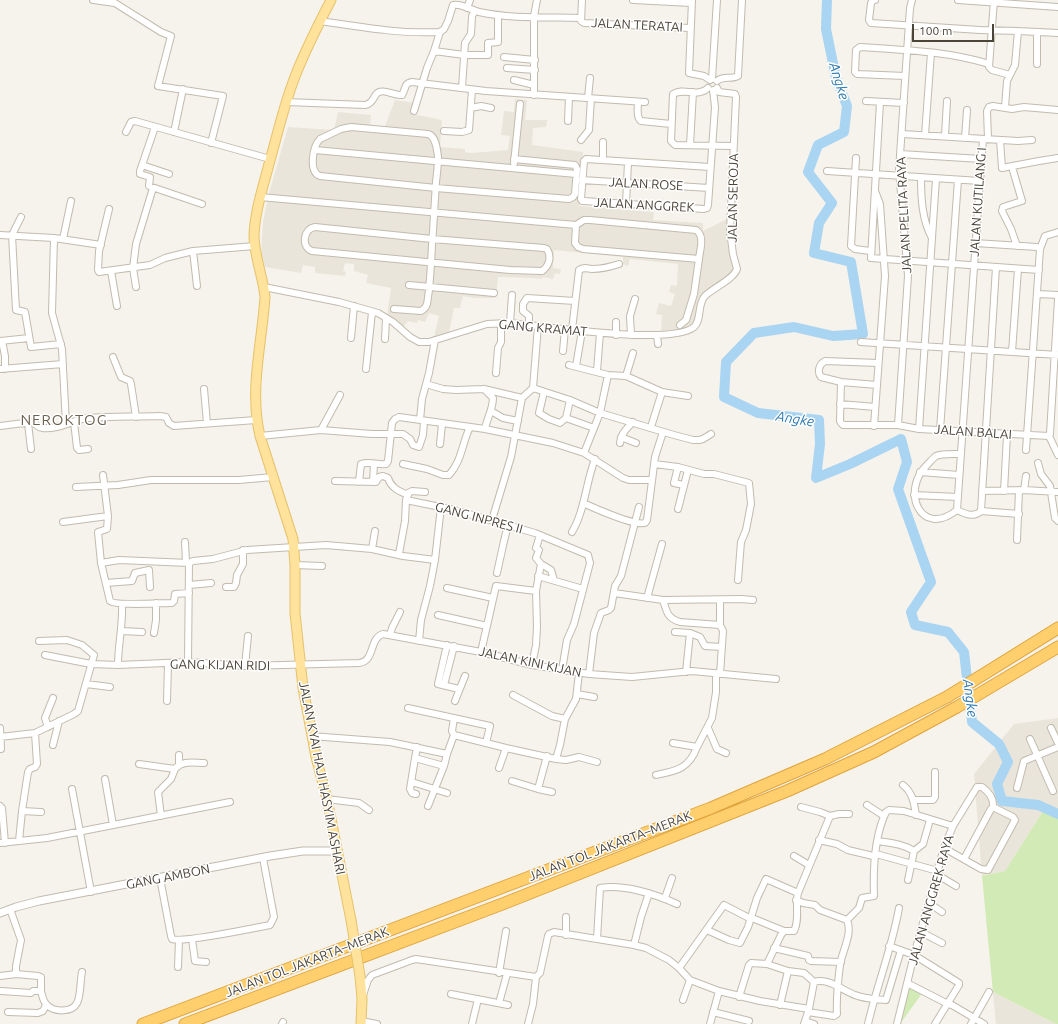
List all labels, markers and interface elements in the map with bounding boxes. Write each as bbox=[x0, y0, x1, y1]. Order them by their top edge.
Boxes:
street label: JALAN TERATAI bbox=[591, 15, 683, 35]
scale bar bbox=[914, 16, 996, 42]
text: 100 m bbox=[919, 24, 952, 37]
water label: Angke bbox=[825, 60, 853, 102]
street label: JALAN KUTILANG I bbox=[966, 147, 990, 257]
street label: JALAN SEROJA bbox=[724, 153, 742, 243]
street label: JALAN PELITA RAYA bbox=[893, 156, 915, 274]
street label: JALAN ROSE bbox=[608, 174, 684, 194]
street label: JALAN ANGGREK bbox=[593, 195, 695, 215]
street label: GANG KRAMAT bbox=[498, 316, 588, 340]
water label: Angke bbox=[775, 408, 815, 430]
district label: NEROKTOG bbox=[20, 411, 108, 429]
street label: JALAN BALAI bbox=[934, 421, 1012, 443]
street label: GANG INPRES II bbox=[433, 499, 525, 537]
street label: JALAN KINI KIJAN bbox=[477, 643, 583, 681]
street label: GANG KIJAN RIDI bbox=[170, 656, 270, 674]
water label: Angke bbox=[959, 678, 981, 718]
street label: JALAN KYAI HAJI HASYIM ASHARI bbox=[296, 680, 348, 876]
street label: JALAN TOL JAKARTA–MERAK bbox=[526, 808, 694, 884]
street label: JALAN ANGGREK RAYA bbox=[905, 833, 957, 967]
street label: GANG AMBON bbox=[125, 861, 211, 893]
street label: JALAN TOL JAKARTA–MERAK bbox=[223, 924, 391, 1000]

